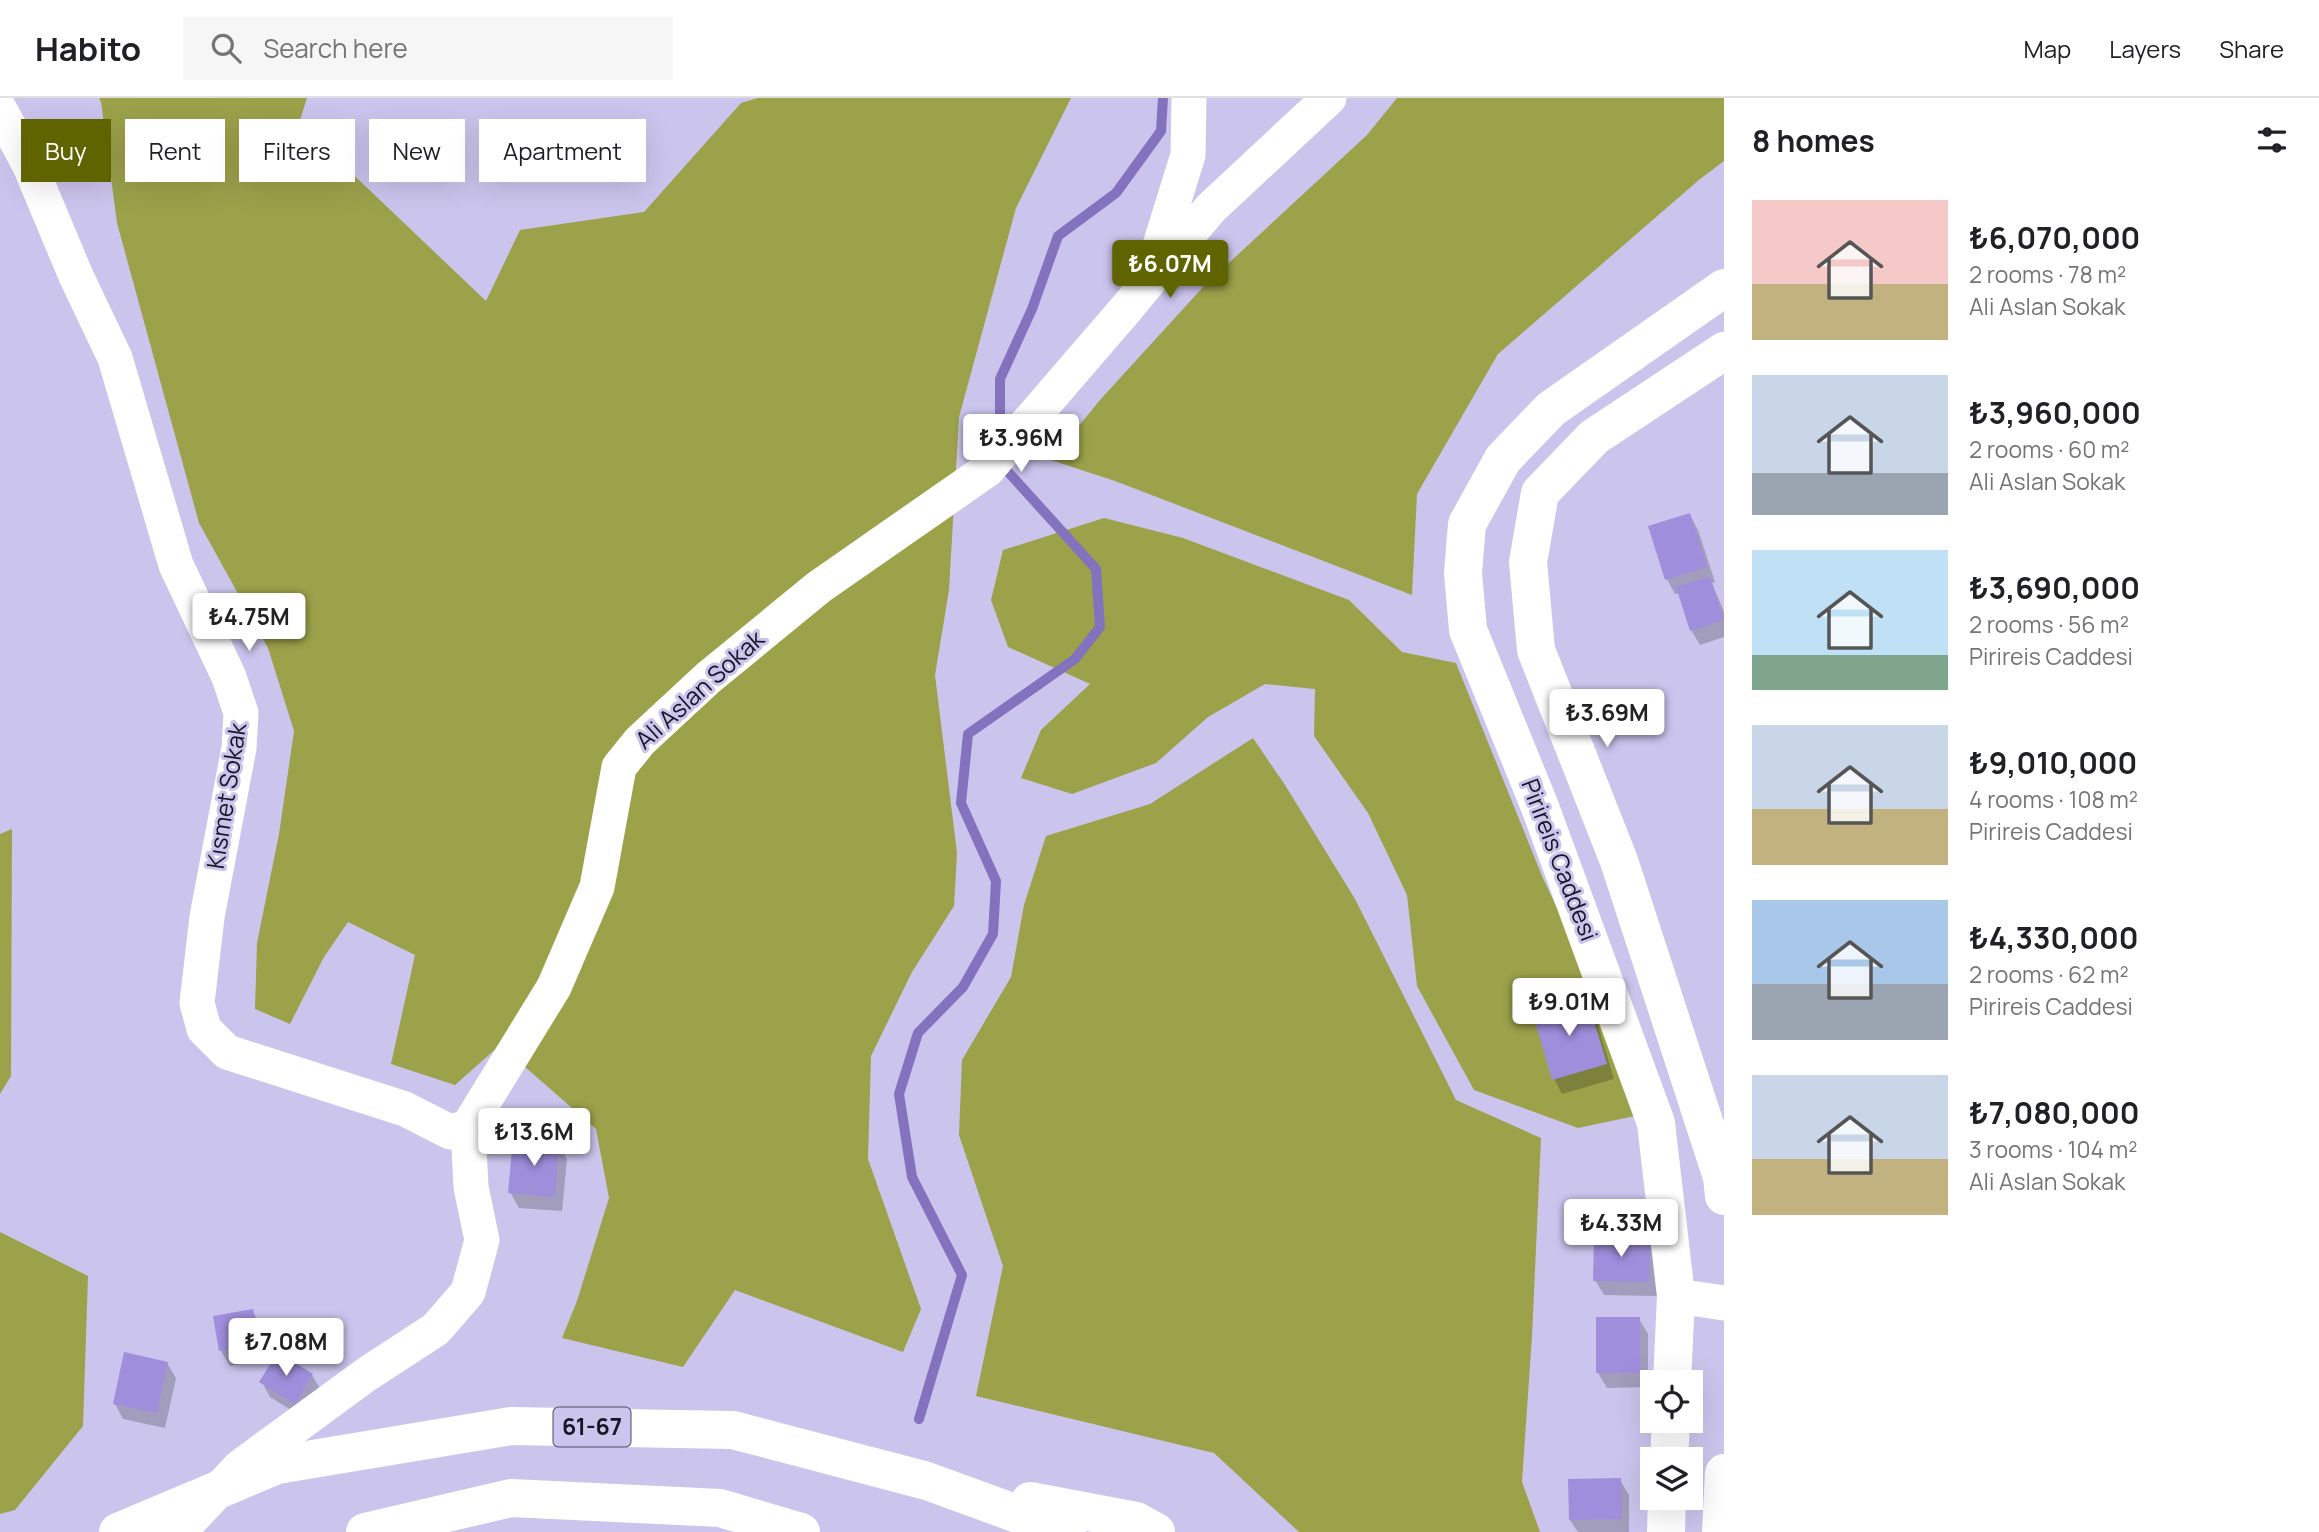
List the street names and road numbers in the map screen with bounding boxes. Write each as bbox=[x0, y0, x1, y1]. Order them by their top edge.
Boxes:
street label: Ali Aslan Sokak bbox=[627, 621, 771, 756]
street label: Kısmet Sokak bbox=[198, 719, 254, 871]
street label: Pirireis Caddesi bbox=[1514, 774, 1606, 945]
road number: 61-67 bbox=[554, 1408, 630, 1446]

